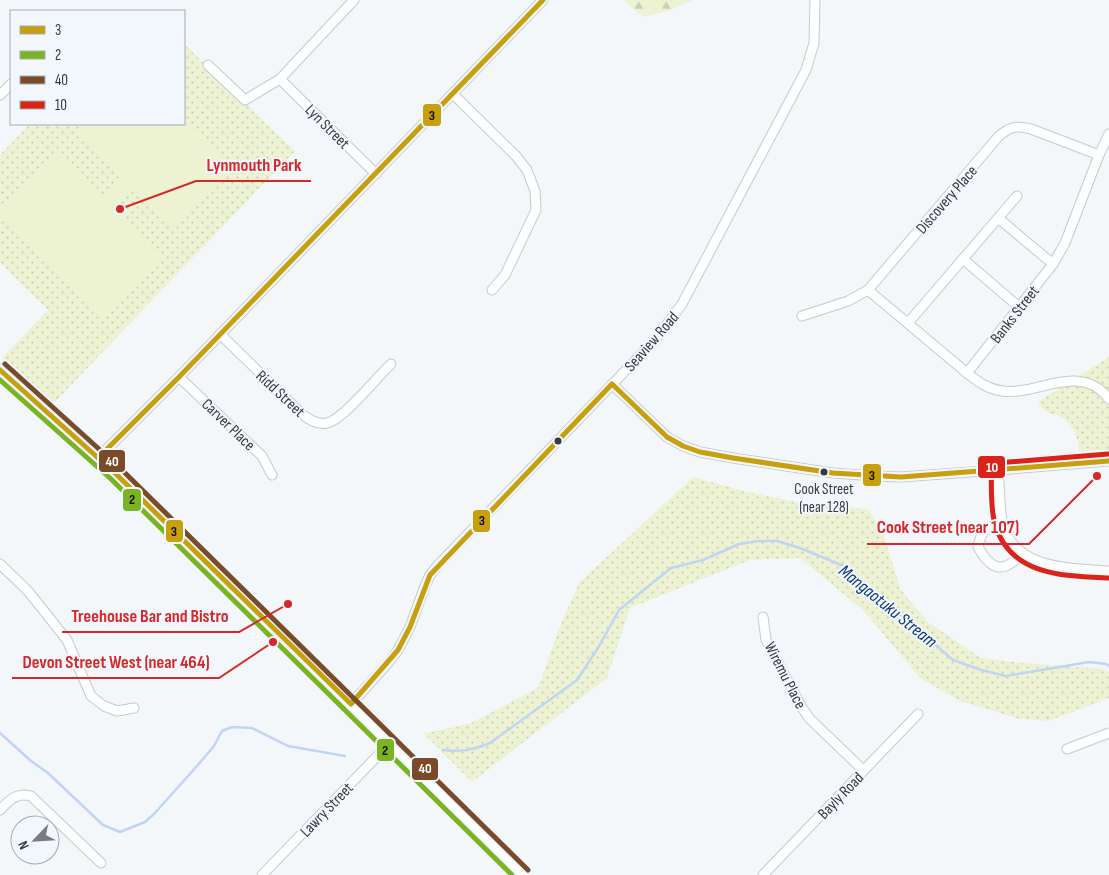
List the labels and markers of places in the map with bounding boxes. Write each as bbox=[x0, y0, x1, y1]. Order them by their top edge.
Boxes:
callout: Lynmouth Park bbox=[196, 148, 311, 181]
unlabelled marker bbox=[553, 436, 563, 446]
marker: Cook Street (near 128) bbox=[819, 467, 829, 477]
place label: Cook Street (near 128) bbox=[794, 480, 854, 517]
callout: Cook Street (near 107) bbox=[867, 511, 1029, 544]
callout: Treehouse Bar and Bistro bbox=[62, 599, 239, 632]
callout: Devon Street West (near 464) bbox=[12, 645, 219, 678]

